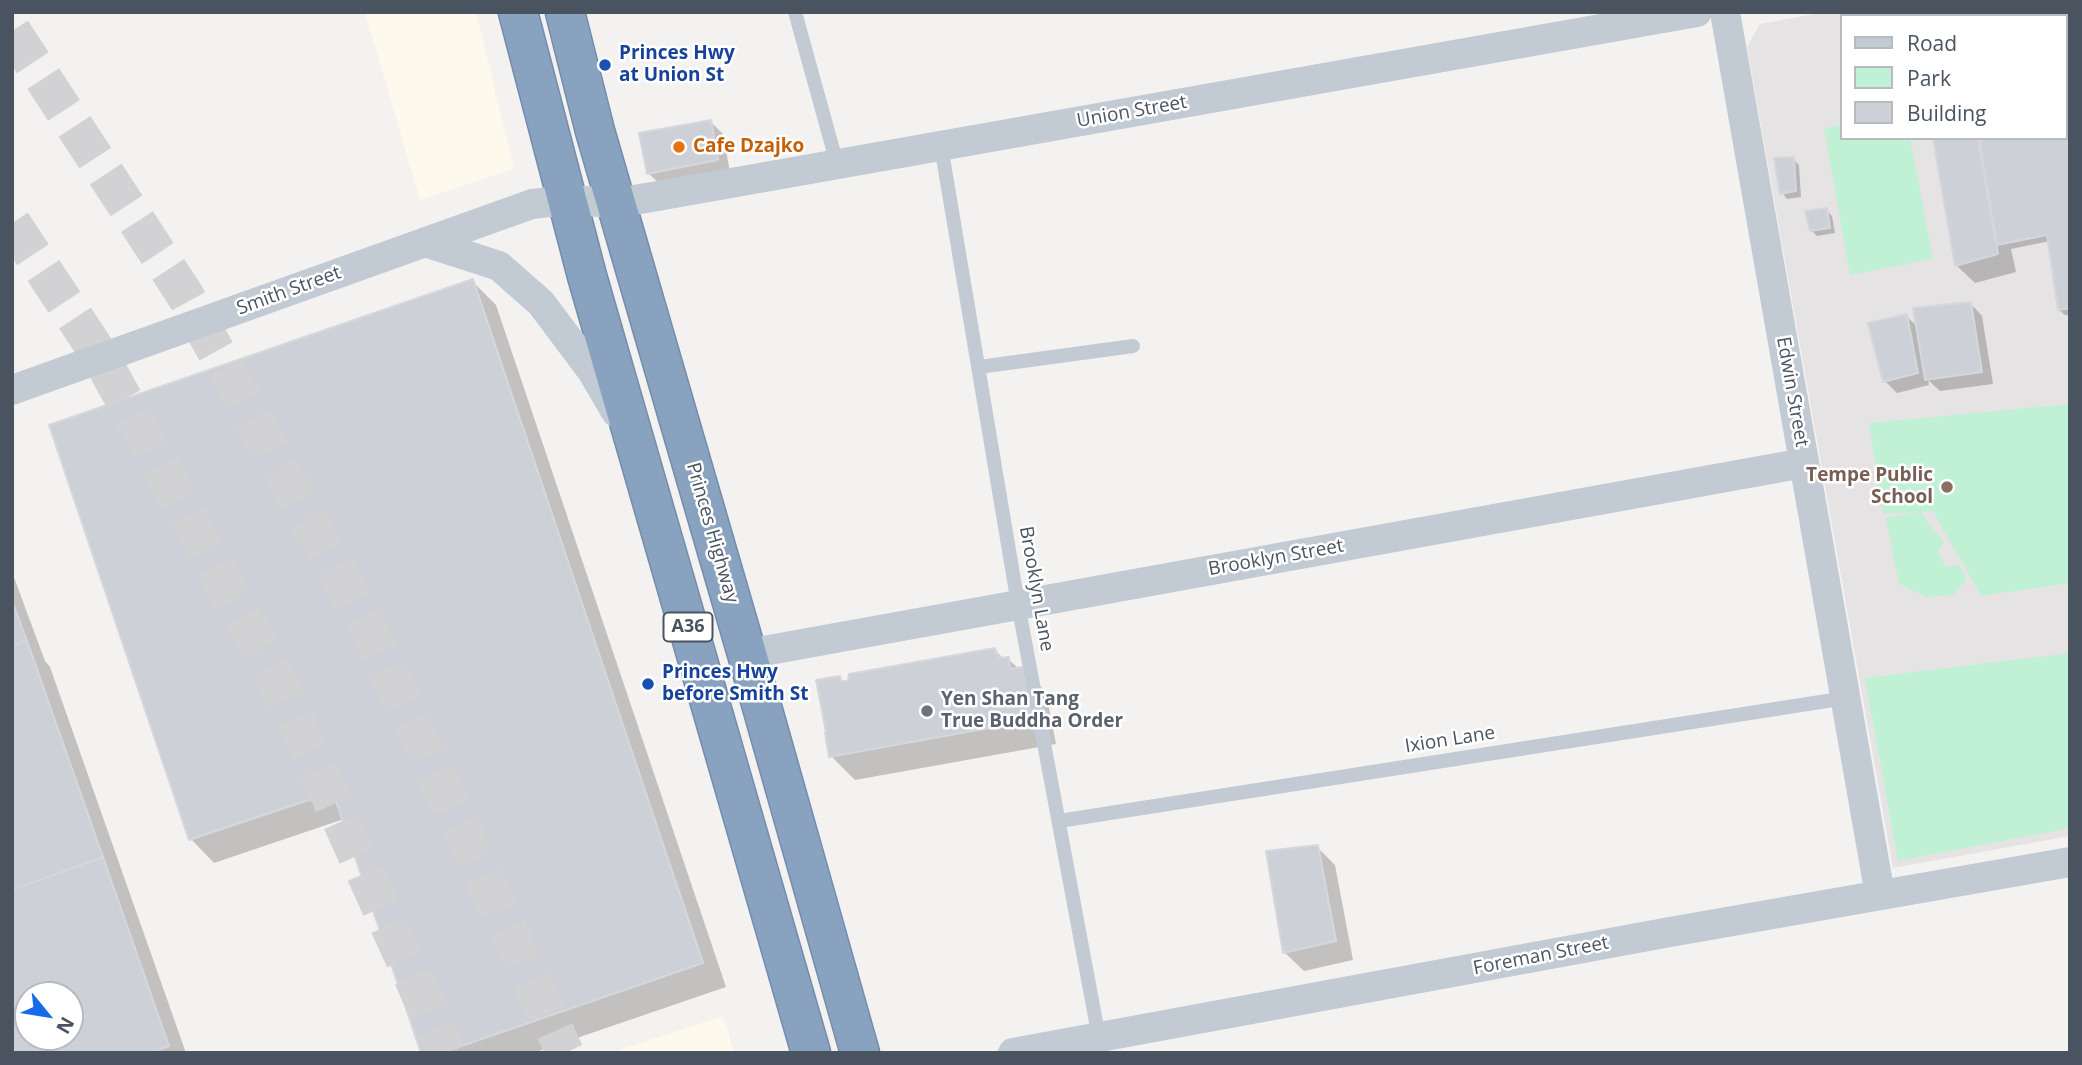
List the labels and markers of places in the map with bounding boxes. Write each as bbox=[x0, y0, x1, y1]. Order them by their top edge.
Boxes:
place label: Princes Hwy at Union St bbox=[619, 43, 735, 87]
marker: Princes Hwy at Union St bbox=[597, 57, 613, 73]
place label: Cafe Dzajko bbox=[693, 136, 804, 158]
marker: Cafe Dzajko bbox=[671, 139, 687, 155]
place label: Tempe Public School bbox=[1806, 465, 1933, 509]
marker: Tempe Public School bbox=[1939, 479, 1955, 495]
place label: Princes Hwy before Smith St bbox=[662, 662, 808, 706]
marker: Princes Hwy before Smith St bbox=[640, 676, 656, 692]
place label: Yen Shan Tang True Buddha Order bbox=[941, 689, 1123, 733]
marker: Yen Shan Tang True Buddha Order bbox=[919, 703, 935, 719]

